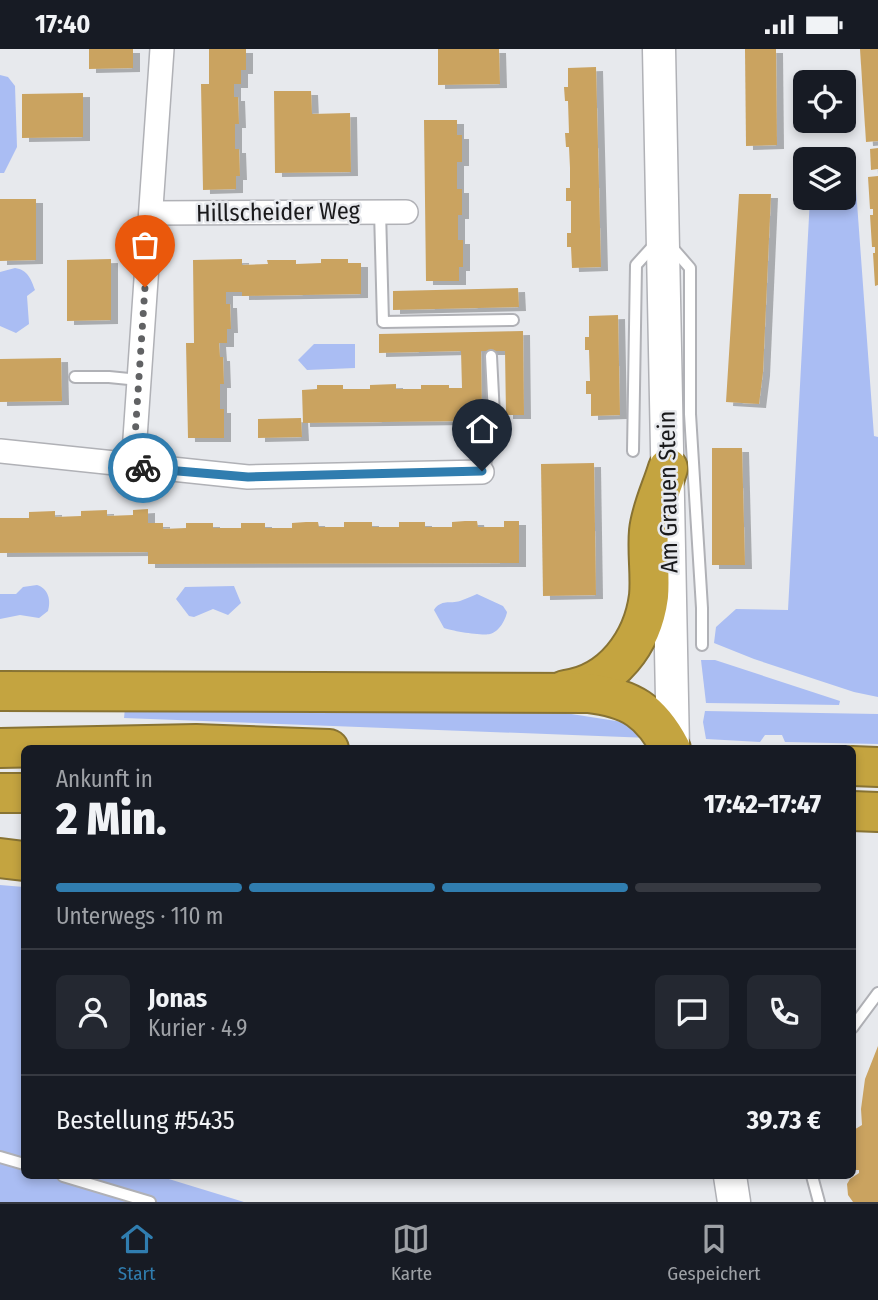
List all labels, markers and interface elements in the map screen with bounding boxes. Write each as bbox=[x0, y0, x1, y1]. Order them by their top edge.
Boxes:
text: 17:40 bbox=[35, 9, 90, 40]
map controls bbox=[793, 70, 856, 210]
button: locate bbox=[793, 70, 856, 133]
button: layers bbox=[793, 147, 856, 210]
street label: Hillscheider Weg bbox=[196, 197, 361, 227]
pin bbox=[115, 215, 175, 287]
icon: bag bbox=[126, 226, 164, 264]
pin bbox=[452, 399, 512, 471]
icon: home bbox=[463, 410, 501, 448]
street label: Am Grauen Stein bbox=[653, 411, 683, 573]
courier bbox=[108, 433, 178, 503]
icon: bike bbox=[124, 449, 162, 487]
text: Ankunft in bbox=[56, 765, 153, 793]
text: 17:42–17:47 bbox=[704, 789, 821, 820]
text: 2 Min. bbox=[56, 791, 167, 846]
text: Unterwegs · 110 m bbox=[56, 902, 224, 930]
button: person bbox=[56, 975, 130, 1049]
button: chat bbox=[655, 975, 729, 1049]
button: phone bbox=[747, 975, 821, 1049]
text: Jonas bbox=[148, 983, 207, 1014]
text: Kurier · 4.9 bbox=[148, 1014, 248, 1042]
text: Bestellung #5435 bbox=[56, 1105, 235, 1136]
text: 39.73 € bbox=[747, 1105, 821, 1136]
tab: Start bbox=[118, 1220, 156, 1285]
tab: Karte bbox=[391, 1220, 432, 1285]
tab: Gespeichert bbox=[667, 1220, 760, 1285]

